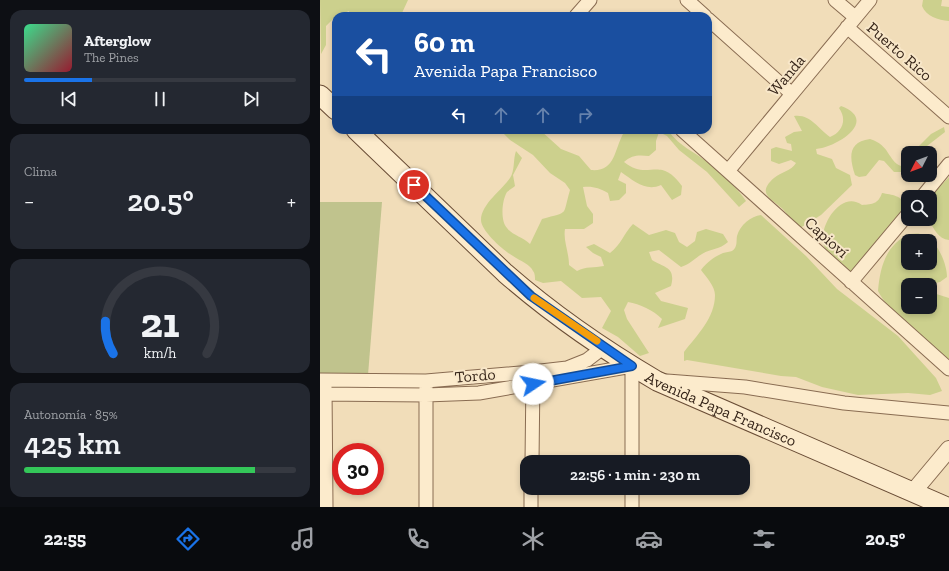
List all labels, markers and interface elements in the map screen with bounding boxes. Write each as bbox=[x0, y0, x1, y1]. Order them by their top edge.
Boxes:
street label: Puerto Rico bbox=[863, 18, 936, 85]
text: 60 m bbox=[414, 26, 475, 59]
icon: left bbox=[348, 28, 400, 80]
text: Afterglow bbox=[84, 32, 151, 50]
text: The Pines bbox=[84, 50, 139, 65]
street label: Wanda bbox=[764, 51, 809, 100]
text: Avenida Papa Francisco bbox=[414, 60, 597, 82]
icon: previous bbox=[58, 88, 80, 110]
icon: pause bbox=[149, 88, 171, 110]
icon: next bbox=[240, 88, 262, 110]
icon: left bbox=[448, 104, 470, 126]
icon: ahead bbox=[490, 104, 512, 126]
icon: ahead bbox=[532, 104, 554, 126]
icon: right bbox=[574, 104, 596, 126]
north arrow bbox=[901, 146, 937, 182]
map controls bbox=[901, 146, 937, 314]
text: Clima bbox=[24, 164, 57, 179]
pin bbox=[397, 168, 431, 202]
icon: arrive bbox=[403, 174, 425, 196]
text: 20.5° bbox=[127, 183, 194, 219]
text: − bbox=[24, 188, 34, 215]
text: + bbox=[287, 188, 296, 215]
button: search bbox=[901, 190, 937, 226]
street label: Capioví bbox=[801, 213, 853, 262]
button: + bbox=[901, 234, 937, 270]
button: − bbox=[901, 278, 937, 314]
text: 21 bbox=[140, 297, 180, 347]
text: km/h bbox=[144, 344, 176, 361]
position arrow bbox=[512, 363, 554, 405]
street label: Tordo bbox=[454, 364, 496, 387]
street label: Avenida Papa Francisco bbox=[642, 367, 799, 450]
text: Autonomía · 85% bbox=[24, 407, 118, 422]
text: 425 km bbox=[24, 426, 121, 462]
speed limit sign: 30 bbox=[332, 443, 384, 495]
text: 22:56 · 1 min · 230 m bbox=[570, 466, 700, 484]
icon: directions bbox=[174, 525, 202, 553]
icon: music bbox=[289, 525, 317, 553]
icon: phone bbox=[404, 525, 432, 553]
icon: climate bbox=[519, 525, 547, 553]
icon: car bbox=[635, 525, 663, 553]
icon: filters bbox=[750, 525, 778, 553]
text: 22:55 bbox=[44, 528, 86, 550]
text: 20.5° bbox=[865, 528, 905, 550]

